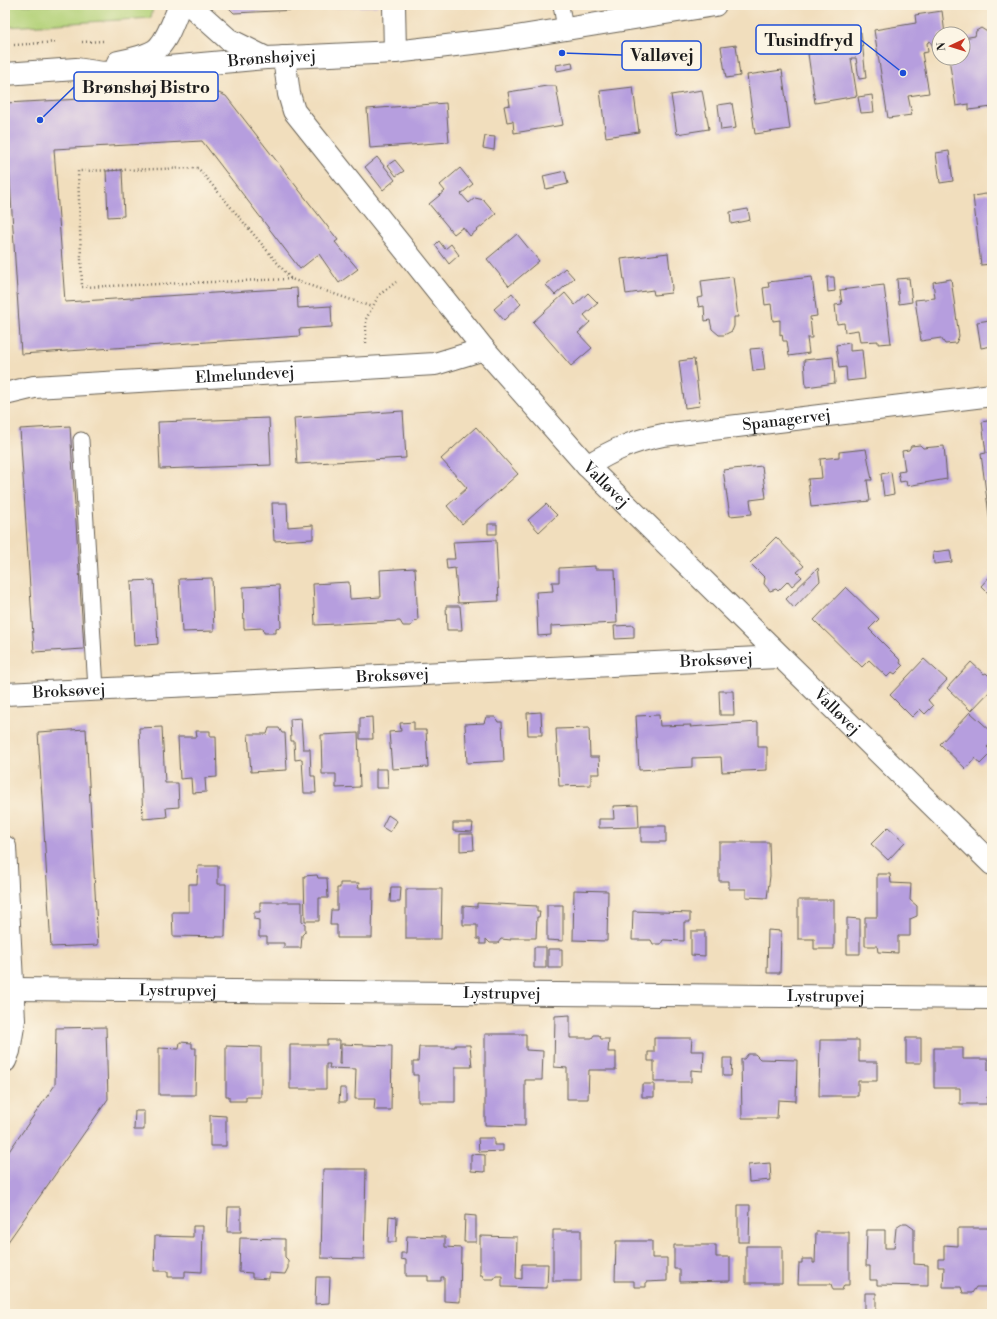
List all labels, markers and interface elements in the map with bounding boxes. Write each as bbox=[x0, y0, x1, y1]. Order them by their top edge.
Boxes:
callout: Tusindfryd bbox=[756, 25, 861, 54]
north arrow bbox=[931, 26, 971, 66]
text: Tusindfryd bbox=[764, 30, 854, 52]
callout: Valløvej bbox=[622, 41, 701, 70]
text: N bbox=[935, 42, 949, 51]
text: Valløvej bbox=[629, 45, 694, 67]
street label: Brønshøjvej bbox=[226, 46, 316, 72]
callout: Brønshøj Bistro bbox=[74, 72, 218, 101]
text: Brønshøj Bistro bbox=[82, 77, 210, 99]
street label: Elmelundevej bbox=[195, 362, 295, 388]
street label: Spanagervej bbox=[741, 405, 832, 435]
street label: Valløvej bbox=[578, 457, 634, 512]
street label: Broksøvej bbox=[678, 648, 753, 672]
street label: Broksøvej bbox=[355, 664, 430, 687]
street label: Broksøvej bbox=[31, 679, 106, 703]
street label: Valløvej bbox=[809, 684, 865, 739]
street label: Lystrupvej bbox=[139, 980, 217, 1001]
street label: Lystrupvej bbox=[463, 983, 541, 1004]
street label: Lystrupvej bbox=[787, 986, 865, 1007]

